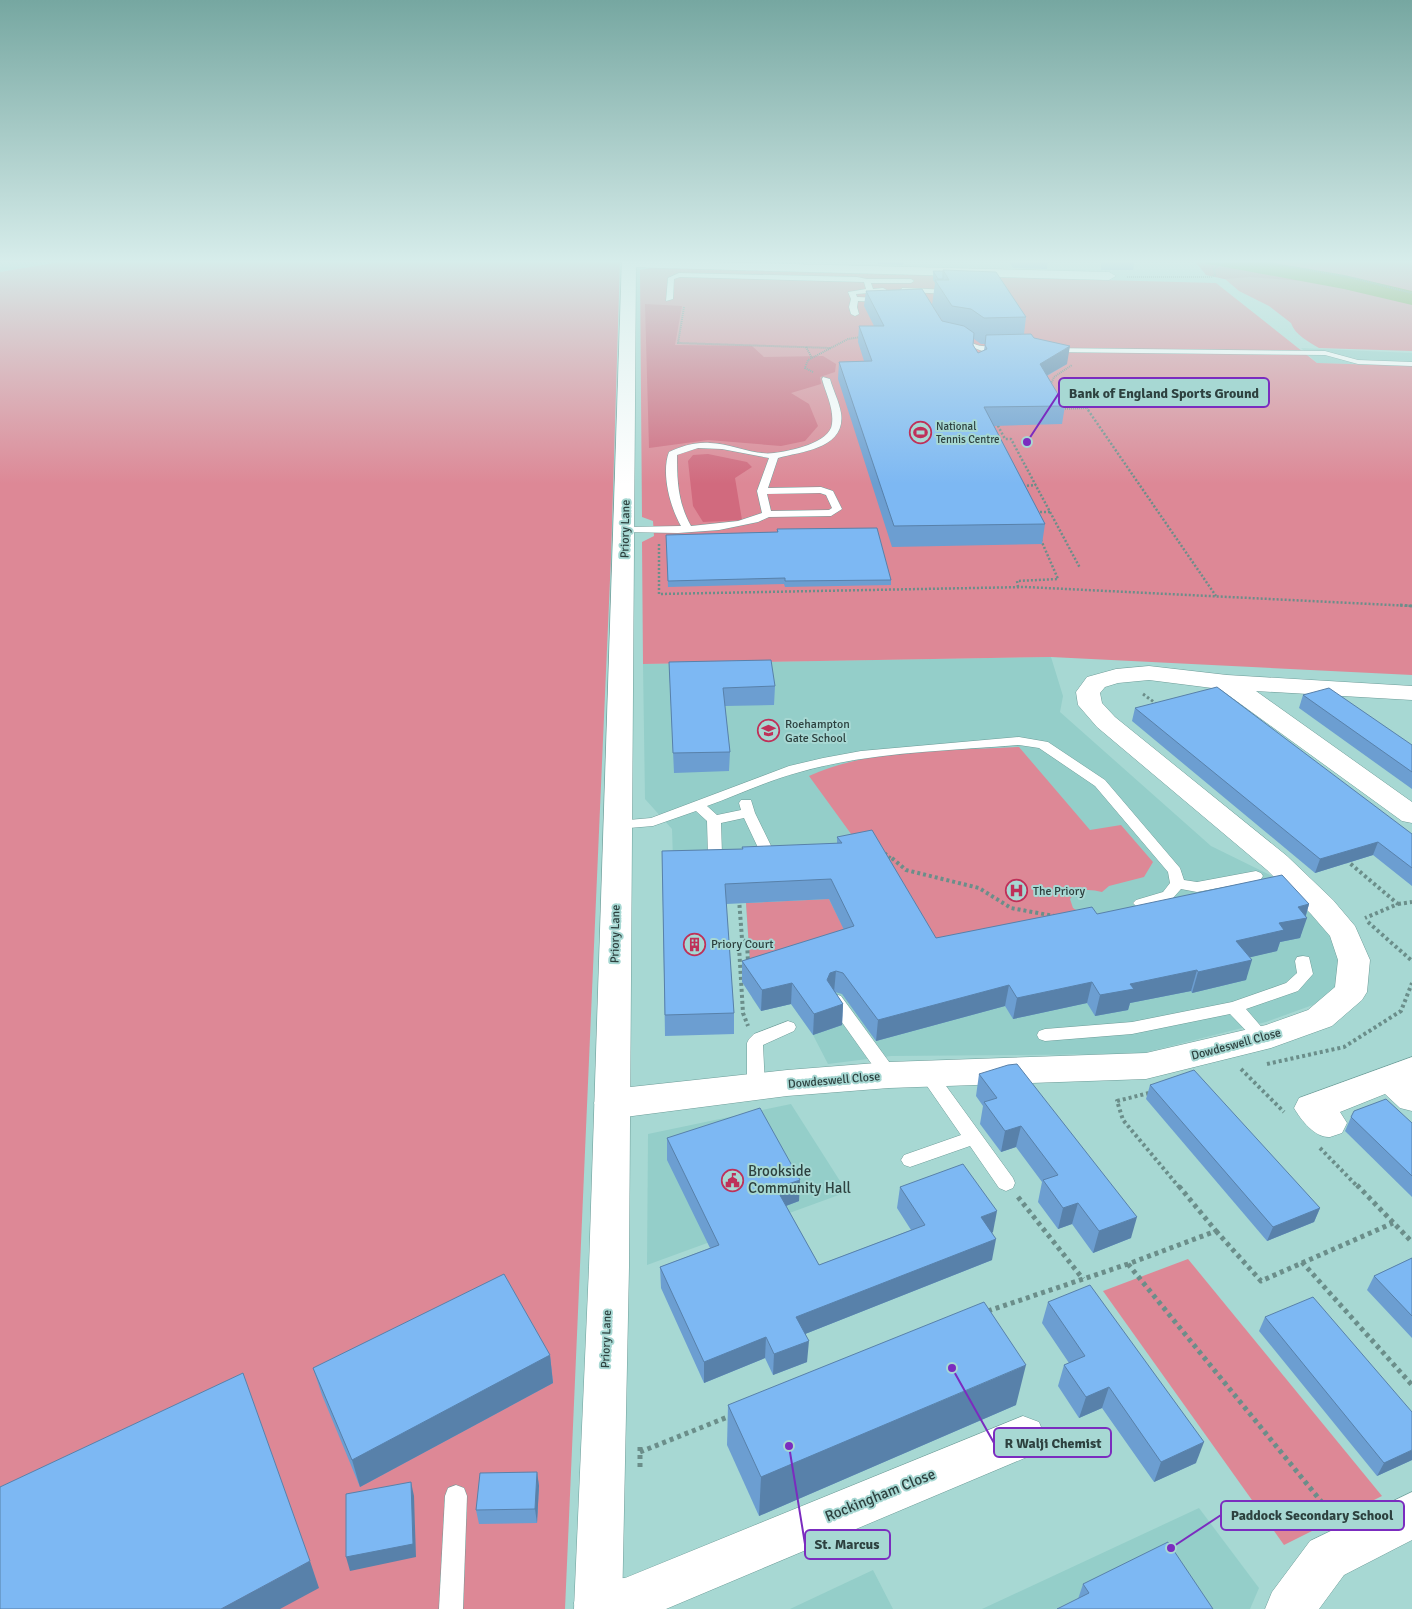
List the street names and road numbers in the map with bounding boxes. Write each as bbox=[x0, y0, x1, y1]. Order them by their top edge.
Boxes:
street label: Priory Lane bbox=[617, 500, 634, 558]
street label: Priory Lane bbox=[607, 905, 624, 963]
street label: Dowdeswell Close bbox=[1190, 1025, 1283, 1064]
street label: Dowdeswell Close bbox=[787, 1069, 881, 1092]
street label: Priory Lane bbox=[598, 1310, 615, 1369]
street label: Rockingham Close bbox=[822, 1465, 938, 1525]

